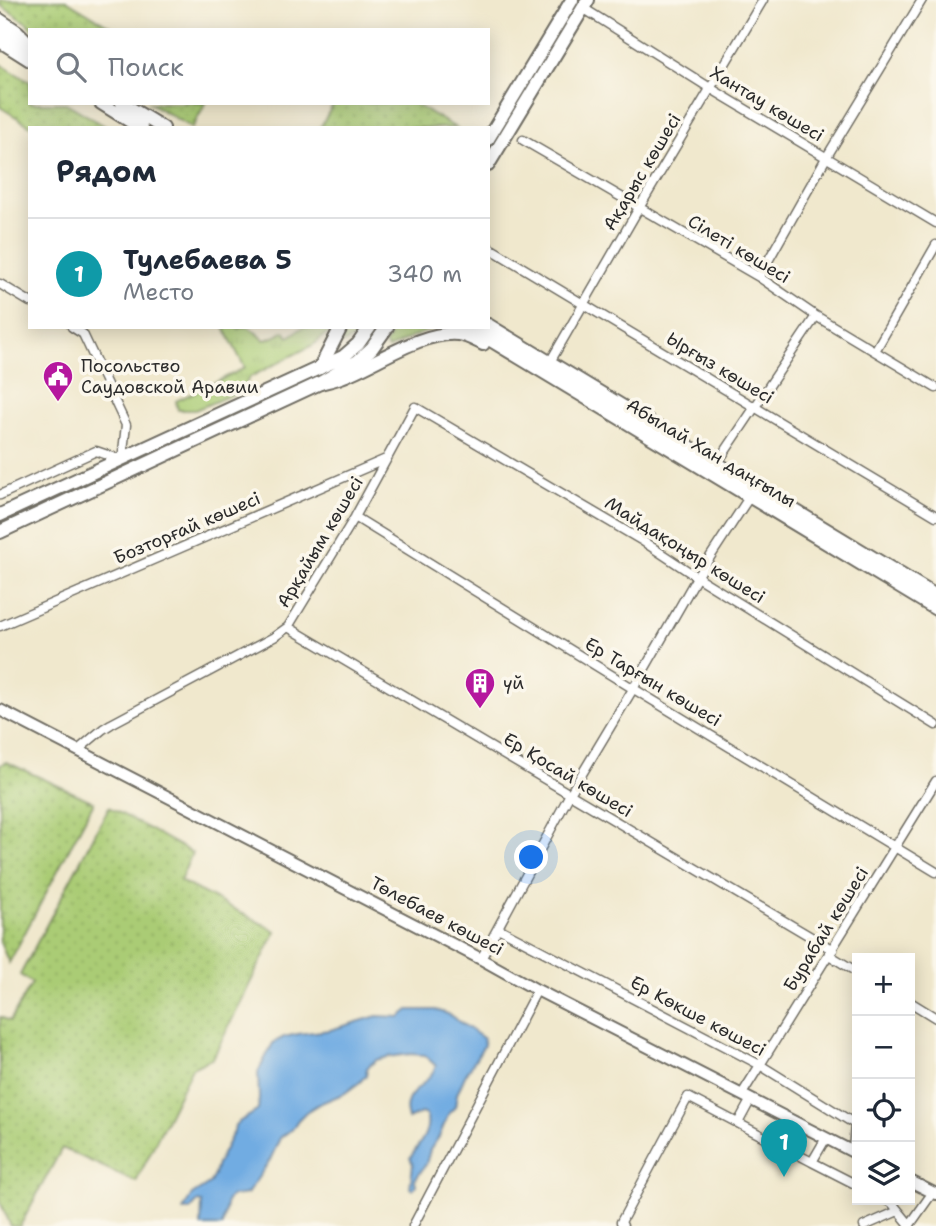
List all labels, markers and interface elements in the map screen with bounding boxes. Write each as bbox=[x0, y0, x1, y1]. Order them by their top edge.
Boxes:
search box bbox=[28, 28, 490, 105]
icon: search bbox=[52, 48, 90, 86]
text: Поиск bbox=[108, 49, 184, 84]
street label: Хантау көшесі bbox=[706, 61, 828, 147]
street label: Ақарыс көшесі bbox=[598, 109, 686, 235]
text: Рядом bbox=[56, 151, 156, 192]
street label: Сілеті көшесі bbox=[683, 209, 795, 289]
text: Тулебаева 5 bbox=[123, 242, 292, 277]
text: 1 bbox=[74, 259, 84, 289]
text: 340 m bbox=[387, 259, 462, 289]
text: Место bbox=[123, 277, 194, 307]
street label: Ырғыз көшесі bbox=[662, 326, 778, 410]
place label: Посольство Саудовской Аравии bbox=[81, 354, 259, 399]
public building icon: Посольство Саудовской Аравии bbox=[41, 359, 75, 403]
street label: Абылай Хан даңғылы bbox=[622, 393, 800, 513]
street label: Арқайым көшесі bbox=[271, 472, 369, 612]
street label: Бозторғай көшесі bbox=[110, 486, 264, 570]
street label: Майдақоңыр көшесі bbox=[600, 491, 770, 609]
street label: Ер Тарғын көшесі bbox=[580, 632, 726, 732]
building icon: үй bbox=[463, 666, 497, 710]
place label: үй bbox=[503, 671, 524, 695]
street label: Ер Қосай көшесі bbox=[499, 727, 637, 823]
your location bbox=[514, 840, 548, 874]
street label: Бурабай көшесі bbox=[778, 862, 874, 996]
street label: Төлебаев көшесі bbox=[366, 871, 508, 961]
map controls bbox=[852, 953, 915, 1205]
button: + bbox=[852, 953, 915, 1016]
street label: Ер Көкше көшесі bbox=[626, 970, 770, 1062]
button: − bbox=[852, 1016, 915, 1079]
button: locate bbox=[852, 1079, 915, 1142]
pin: 1 bbox=[761, 1119, 807, 1177]
button: layers bbox=[852, 1142, 915, 1205]

